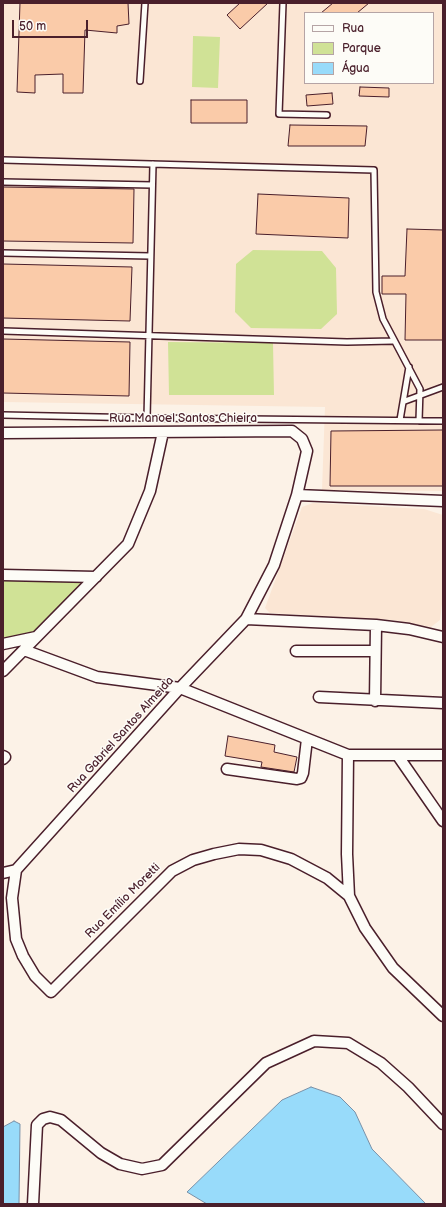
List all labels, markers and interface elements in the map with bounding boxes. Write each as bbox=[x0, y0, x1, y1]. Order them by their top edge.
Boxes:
scale bar bbox=[14, 12, 90, 38]
legend bbox=[304, 12, 434, 84]
text: 50 m bbox=[19, 19, 46, 34]
text: Rua bbox=[342, 21, 364, 36]
text: Parque bbox=[342, 41, 381, 56]
text: Água bbox=[342, 61, 370, 76]
street label: Rua Manoel Santos Chieira bbox=[109, 412, 257, 426]
street label: Rua Gabriel Santos Almeida bbox=[65, 674, 177, 796]
street label: Rua Emílio Moretti bbox=[83, 861, 163, 941]

